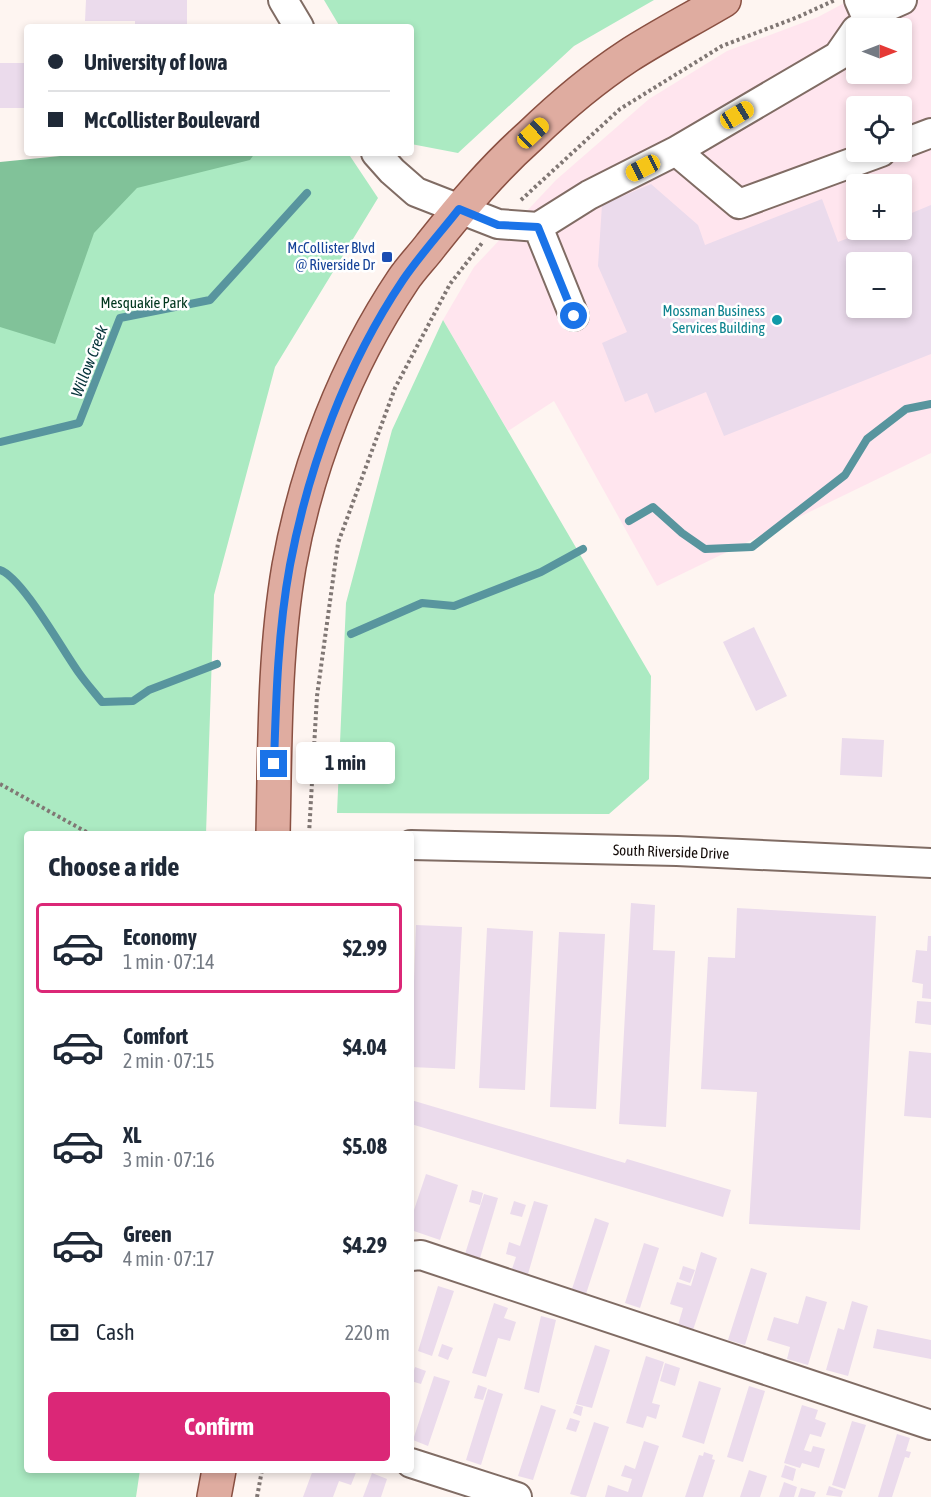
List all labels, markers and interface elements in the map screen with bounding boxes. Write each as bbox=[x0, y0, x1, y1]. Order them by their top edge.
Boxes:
north arrow bbox=[846, 18, 912, 84]
map controls bbox=[846, 18, 912, 318]
text: University of Iowa bbox=[84, 49, 228, 75]
button: locate bbox=[846, 96, 912, 162]
car bbox=[717, 98, 757, 132]
text: McCollister Boulevard bbox=[84, 107, 260, 133]
car bbox=[514, 114, 552, 152]
car bbox=[623, 152, 663, 184]
button: + bbox=[846, 174, 912, 240]
place label: McCollister Blvd @ Riverside Dr bbox=[287, 239, 376, 273]
marker: McCollister Blvd @ Riverside Dr bbox=[380, 250, 394, 264]
button: − bbox=[846, 252, 912, 318]
park label: Mesquakie Park bbox=[100, 294, 188, 311]
route start bbox=[560, 302, 587, 329]
place label: Mossman Business Services Building bbox=[662, 302, 766, 336]
marker: Mossman Business Services Building bbox=[770, 313, 784, 327]
water label: Willow Creek bbox=[67, 322, 111, 399]
callout: 1 min bbox=[295, 743, 394, 785]
route end bbox=[260, 750, 287, 777]
text: 1 min bbox=[325, 751, 366, 774]
street label: South Riverside Drive bbox=[613, 841, 730, 862]
text: Choose a ride bbox=[48, 851, 180, 882]
icon: car bbox=[51, 921, 105, 975]
text: Economy bbox=[123, 924, 197, 950]
text: $2.99 bbox=[343, 935, 387, 961]
text: 1 min · 07:14 bbox=[123, 950, 215, 973]
icon: car bbox=[51, 1020, 105, 1074]
text: Comfort bbox=[123, 1023, 188, 1049]
text: $4.04 bbox=[343, 1034, 387, 1060]
text: 2 min · 07:15 bbox=[123, 1049, 215, 1072]
icon: car bbox=[51, 1119, 105, 1173]
text: XL bbox=[123, 1122, 141, 1148]
text: $5.08 bbox=[343, 1133, 387, 1159]
text: 3 min · 07:16 bbox=[123, 1148, 215, 1171]
icon: car bbox=[51, 1218, 105, 1272]
text: Green bbox=[123, 1221, 172, 1247]
text: $4.29 bbox=[343, 1232, 387, 1258]
text: 4 min · 07:17 bbox=[123, 1247, 215, 1270]
icon: cash bbox=[48, 1316, 81, 1349]
text: Cash bbox=[96, 1319, 135, 1345]
text: 220 m bbox=[345, 1321, 390, 1344]
button: Confirm bbox=[48, 1392, 390, 1461]

